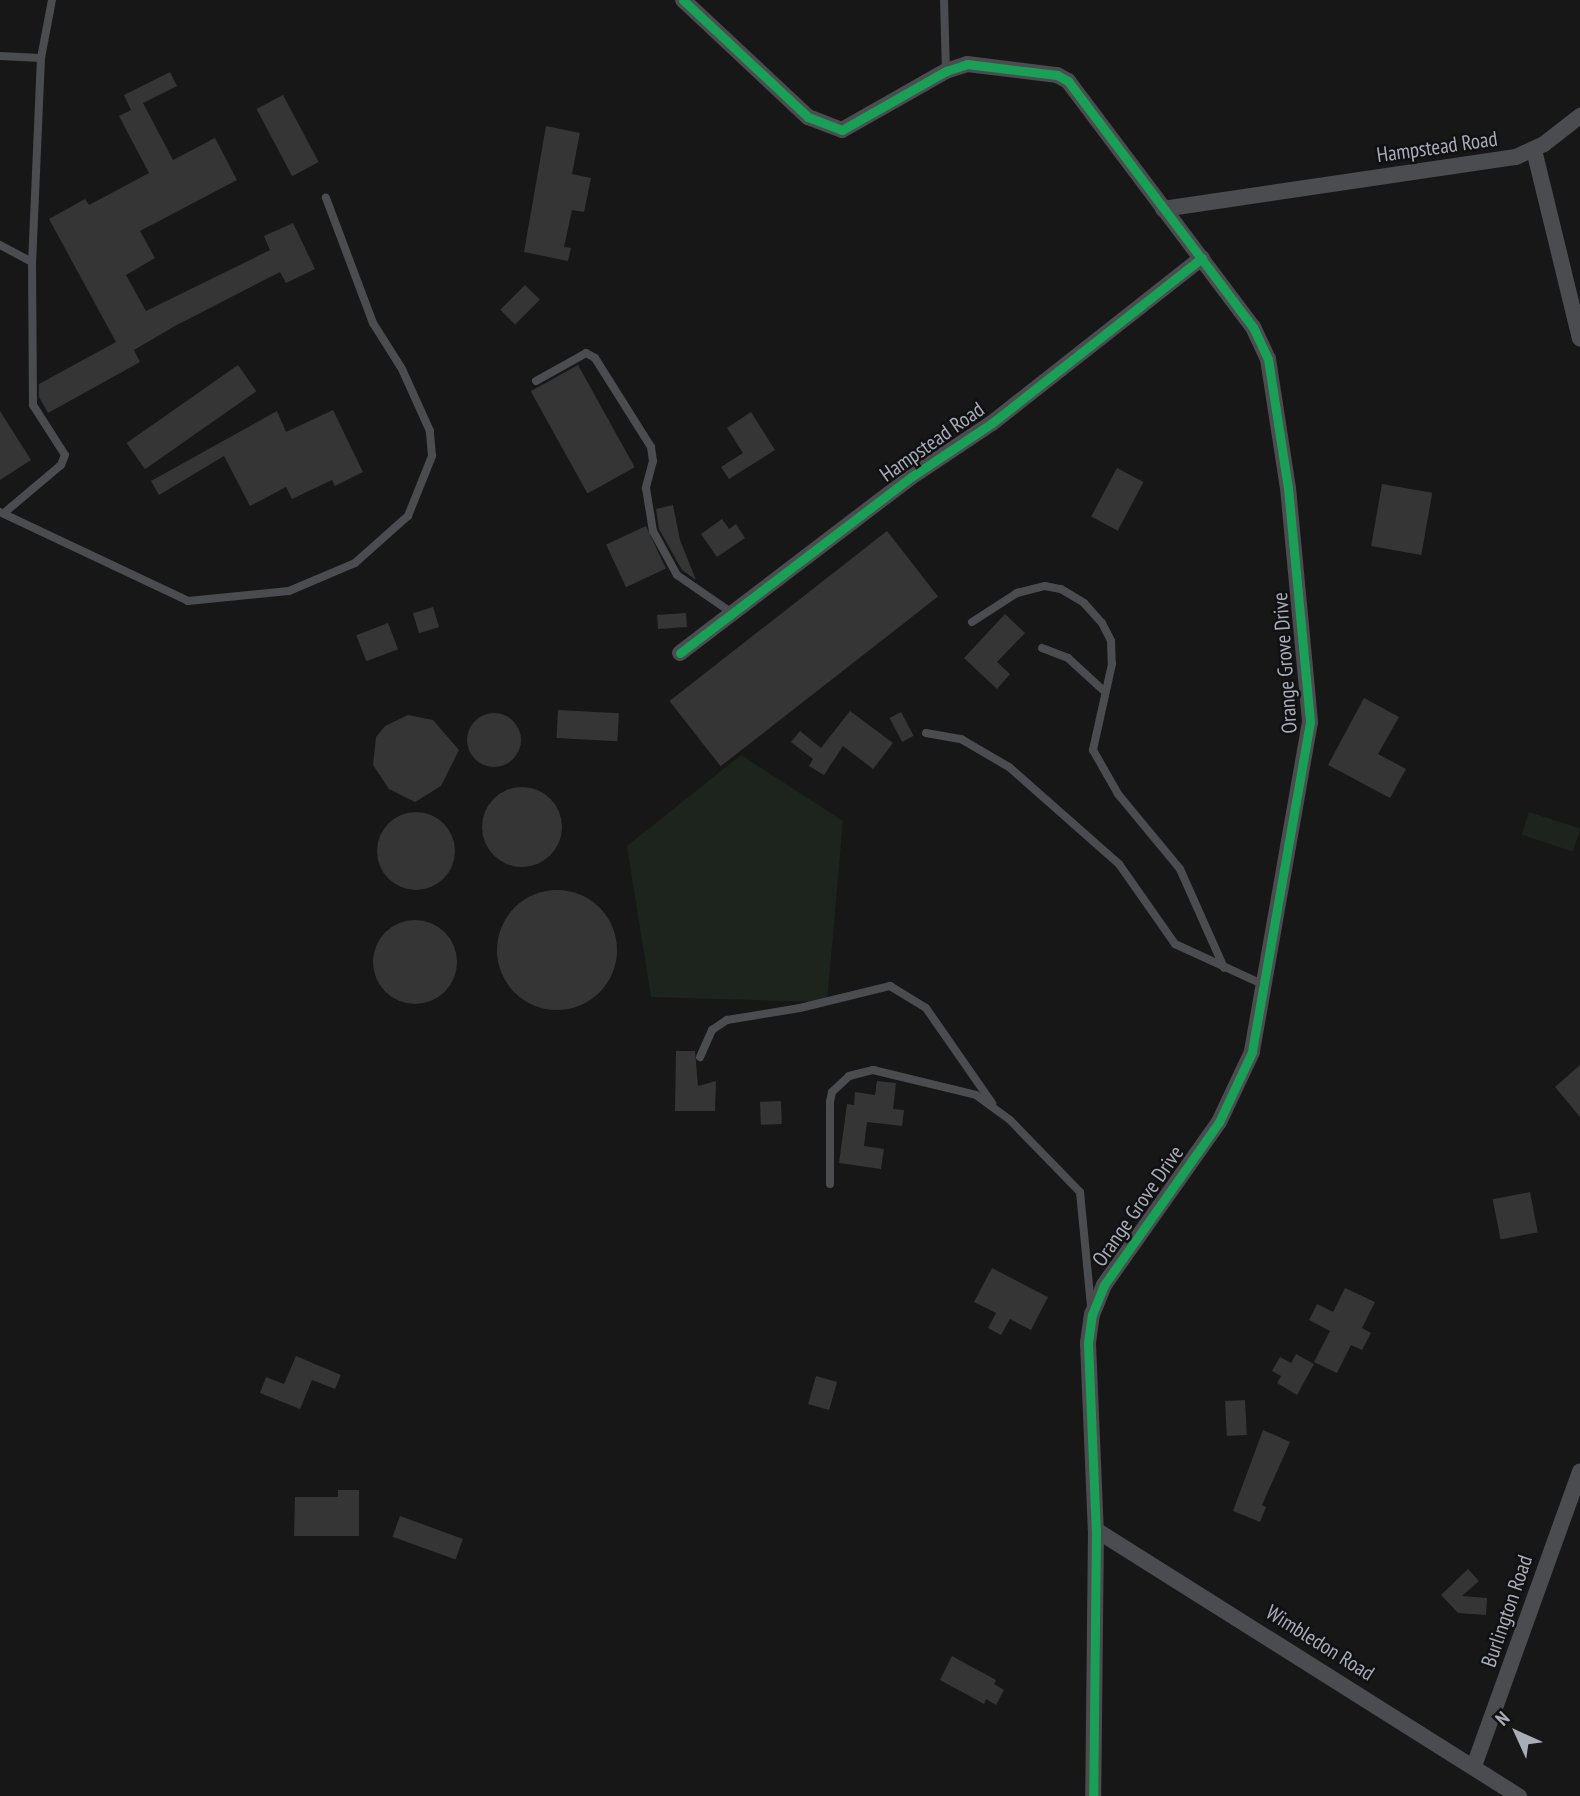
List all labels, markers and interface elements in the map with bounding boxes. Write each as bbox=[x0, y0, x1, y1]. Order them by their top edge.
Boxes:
street label: Hampstead Road bbox=[1375, 126, 1499, 168]
street label: Hampstead Road bbox=[875, 397, 989, 487]
street label: Orange Grove Drive bbox=[1267, 592, 1303, 734]
street label: Orange Grove Drive bbox=[1087, 1141, 1189, 1271]
street label: Burlington Road bbox=[1476, 1552, 1538, 1670]
street label: Wimbledon Road bbox=[1261, 1600, 1379, 1686]
north arrow bbox=[1482, 1698, 1552, 1768]
text: N bbox=[1490, 1706, 1514, 1730]

